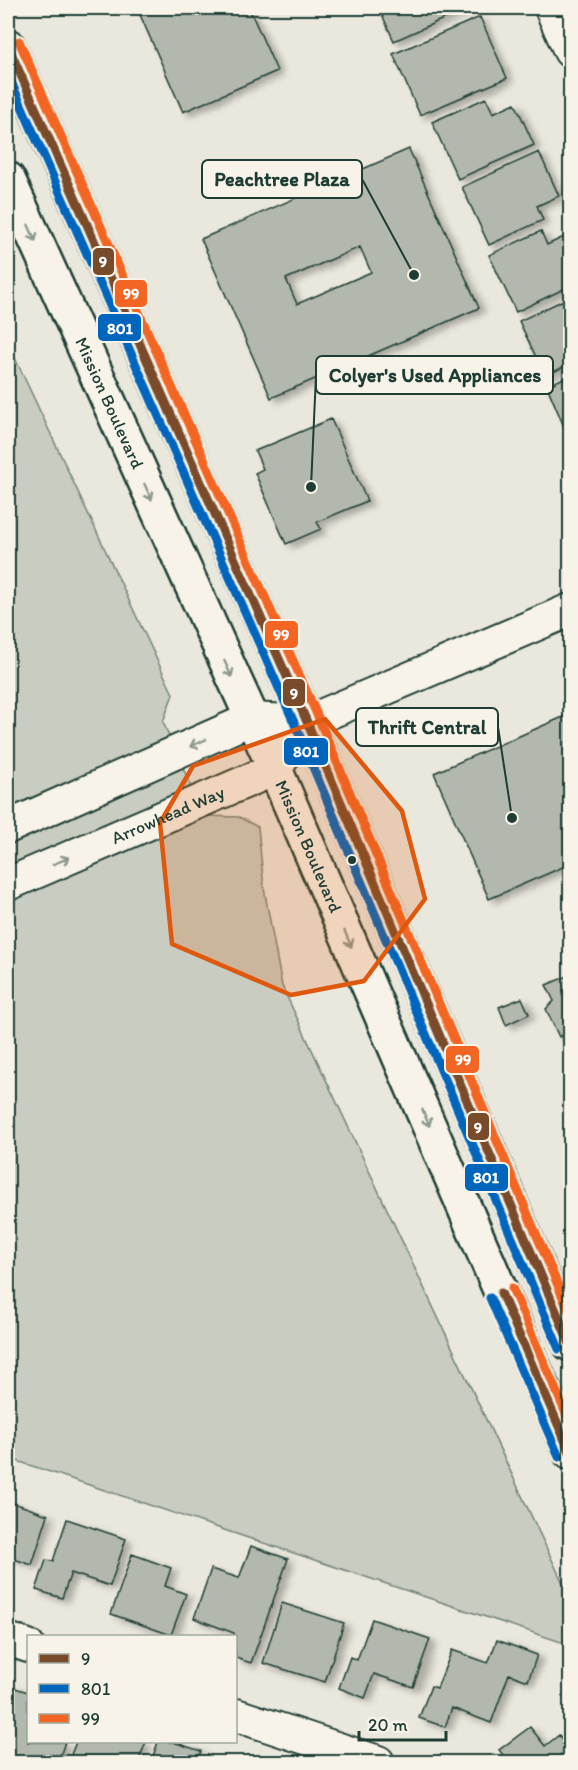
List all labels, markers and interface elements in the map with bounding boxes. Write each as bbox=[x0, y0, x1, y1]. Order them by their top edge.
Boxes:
callout: Peachtree Plaza bbox=[202, 160, 362, 198]
text: Peachtree Plaza bbox=[214, 167, 350, 191]
one-way arrow bbox=[26, 223, 38, 241]
line badge: 9 bbox=[92, 247, 115, 276]
text: 9 bbox=[99, 252, 107, 271]
line badge: 99 bbox=[114, 279, 148, 308]
text: 99 bbox=[123, 284, 139, 303]
line badge: 801 bbox=[97, 313, 142, 342]
text: 801 bbox=[107, 319, 134, 338]
street label: Mission Boulevard bbox=[70, 334, 149, 472]
callout: Colyer's Used Appliances bbox=[316, 356, 553, 394]
text: Colyer's Used Appliances bbox=[329, 363, 541, 388]
one-way arrow bbox=[143, 482, 155, 500]
line badge: 99 bbox=[264, 620, 299, 649]
text: 99 bbox=[273, 625, 289, 644]
one-way arrow bbox=[223, 660, 235, 678]
line badge: 9 bbox=[282, 678, 306, 707]
text: 9 bbox=[290, 684, 298, 703]
callout: Thrift Central bbox=[356, 708, 498, 746]
text: Thrift Central bbox=[367, 715, 487, 739]
line badge: 801 bbox=[283, 737, 329, 766]
one-way arrow bbox=[189, 738, 207, 749]
text: 801 bbox=[293, 742, 320, 761]
street label: Mission Boulevard bbox=[270, 777, 347, 916]
street label: Arrowhead Way bbox=[108, 781, 228, 849]
unlabelled marker bbox=[346, 854, 358, 866]
one-way arrow bbox=[52, 855, 70, 866]
one-way arrow bbox=[343, 929, 354, 947]
line badge: 99 bbox=[445, 1045, 480, 1074]
text: 99 bbox=[455, 1050, 471, 1069]
one-way arrow bbox=[420, 1108, 432, 1126]
line badge: 9 bbox=[467, 1112, 490, 1141]
text: 9 bbox=[474, 1118, 482, 1137]
line badge: 801 bbox=[464, 1163, 509, 1192]
text: 801 bbox=[473, 1168, 500, 1187]
legend bbox=[27, 1635, 237, 1743]
text: 9 bbox=[81, 1648, 90, 1670]
text: 801 bbox=[81, 1678, 110, 1700]
scale bar bbox=[359, 1704, 446, 1742]
text: 99 bbox=[81, 1708, 100, 1730]
text: 20 m bbox=[368, 1714, 408, 1736]

